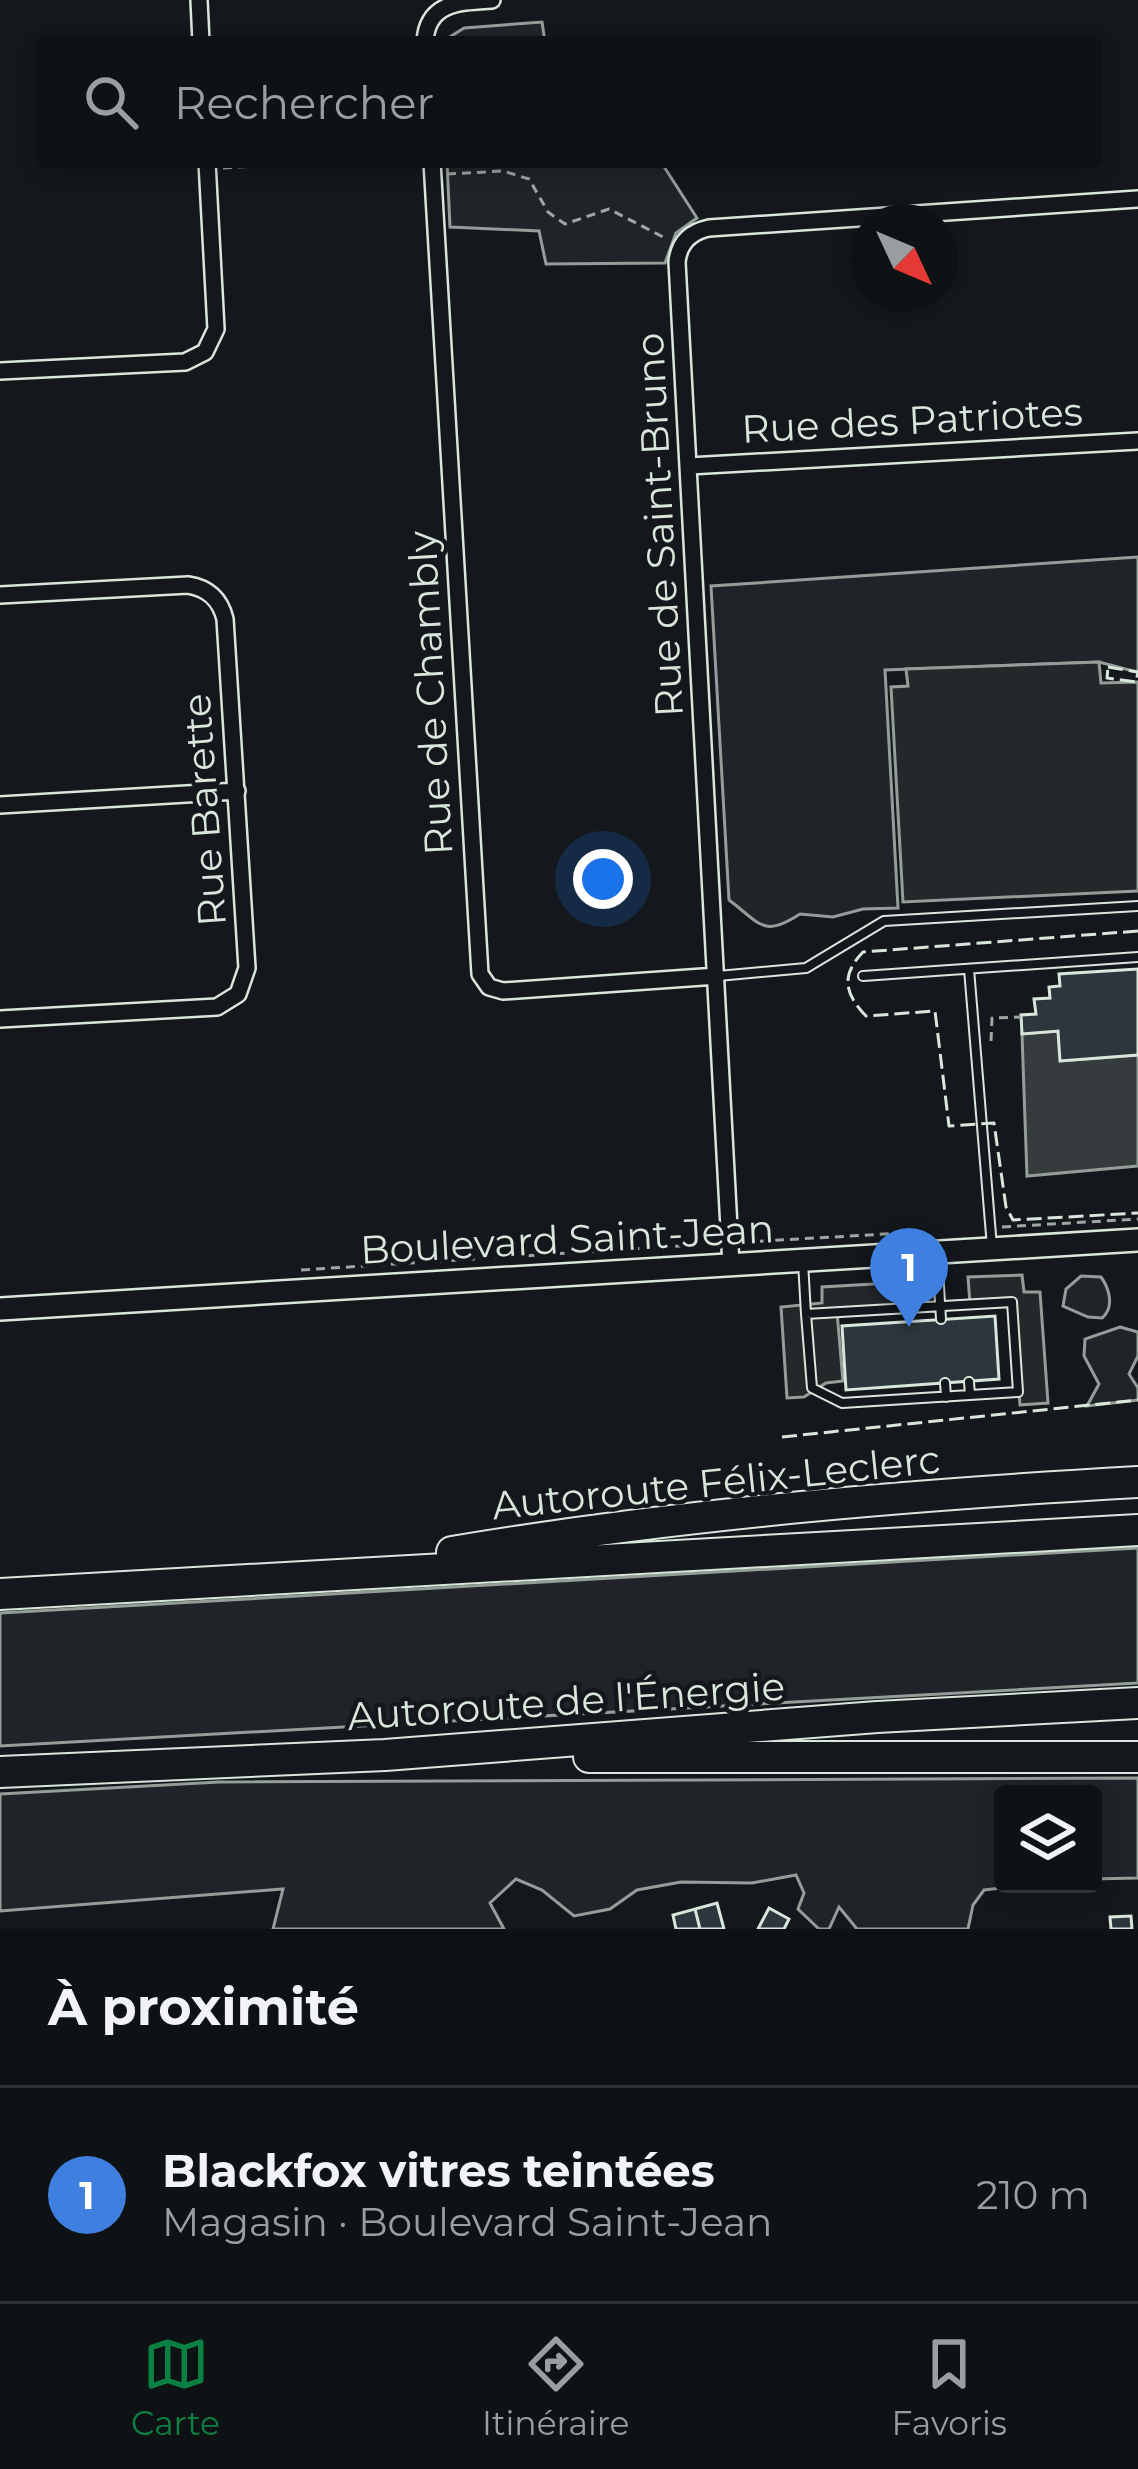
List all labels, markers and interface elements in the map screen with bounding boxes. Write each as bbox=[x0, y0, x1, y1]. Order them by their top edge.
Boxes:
search box bbox=[36, 36, 1102, 168]
icon: search bbox=[78, 69, 144, 135]
text: Rechercher bbox=[174, 75, 434, 130]
north arrow bbox=[850, 204, 958, 312]
street label: Rue de Saint-Bruno bbox=[625, 332, 693, 718]
street label: Rue des Patriotes bbox=[740, 387, 1084, 453]
street label: Rue de Chambly bbox=[397, 529, 462, 856]
street label: Rue Barette bbox=[172, 692, 236, 928]
your location bbox=[573, 849, 633, 909]
street label: Boulevard Saint-Jean bbox=[359, 1204, 775, 1274]
pin: 1 bbox=[870, 1228, 948, 1327]
street label: Autoroute Félix-Leclerc bbox=[490, 1435, 942, 1529]
street label: Autoroute de l'Énergie bbox=[346, 1662, 786, 1740]
map controls bbox=[994, 1785, 1102, 1893]
button: layers bbox=[994, 1785, 1102, 1893]
text: À proximité bbox=[48, 1976, 359, 2038]
text: Blackfox vitres teintées bbox=[162, 2143, 715, 2198]
text: 1 bbox=[79, 2171, 95, 2219]
text: 210 m bbox=[976, 2171, 1090, 2219]
text: Magasin · Boulevard Saint-Jean bbox=[162, 2198, 772, 2246]
tab: Carte bbox=[131, 2331, 220, 2443]
tab: Itinéraire bbox=[482, 2331, 630, 2443]
tab: Favoris bbox=[892, 2331, 1007, 2443]

